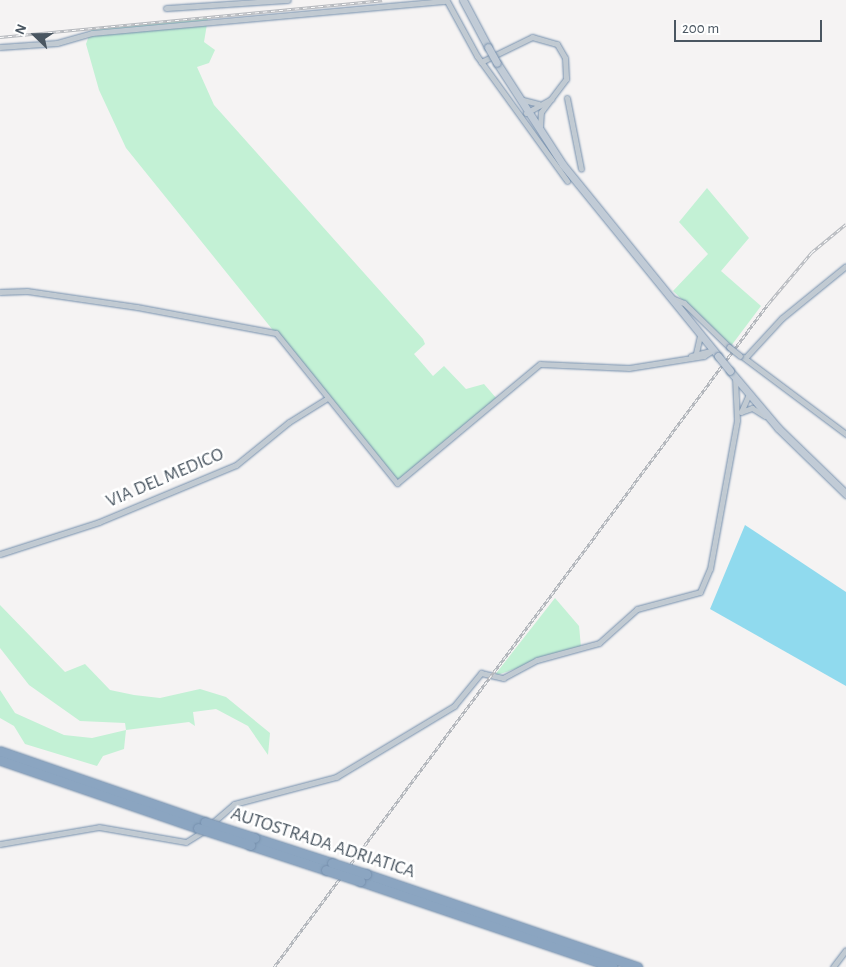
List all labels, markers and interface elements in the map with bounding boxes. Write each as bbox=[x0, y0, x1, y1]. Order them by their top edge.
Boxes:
north arrow bbox=[10, 10, 60, 60]
scale bar bbox=[676, 10, 824, 42]
text: 200 m bbox=[682, 21, 719, 36]
text: N bbox=[13, 22, 29, 37]
street label: VIA DEL MEDICO bbox=[103, 443, 227, 513]
street label: AUTOSTRADA ADRIATICA bbox=[228, 802, 418, 884]

